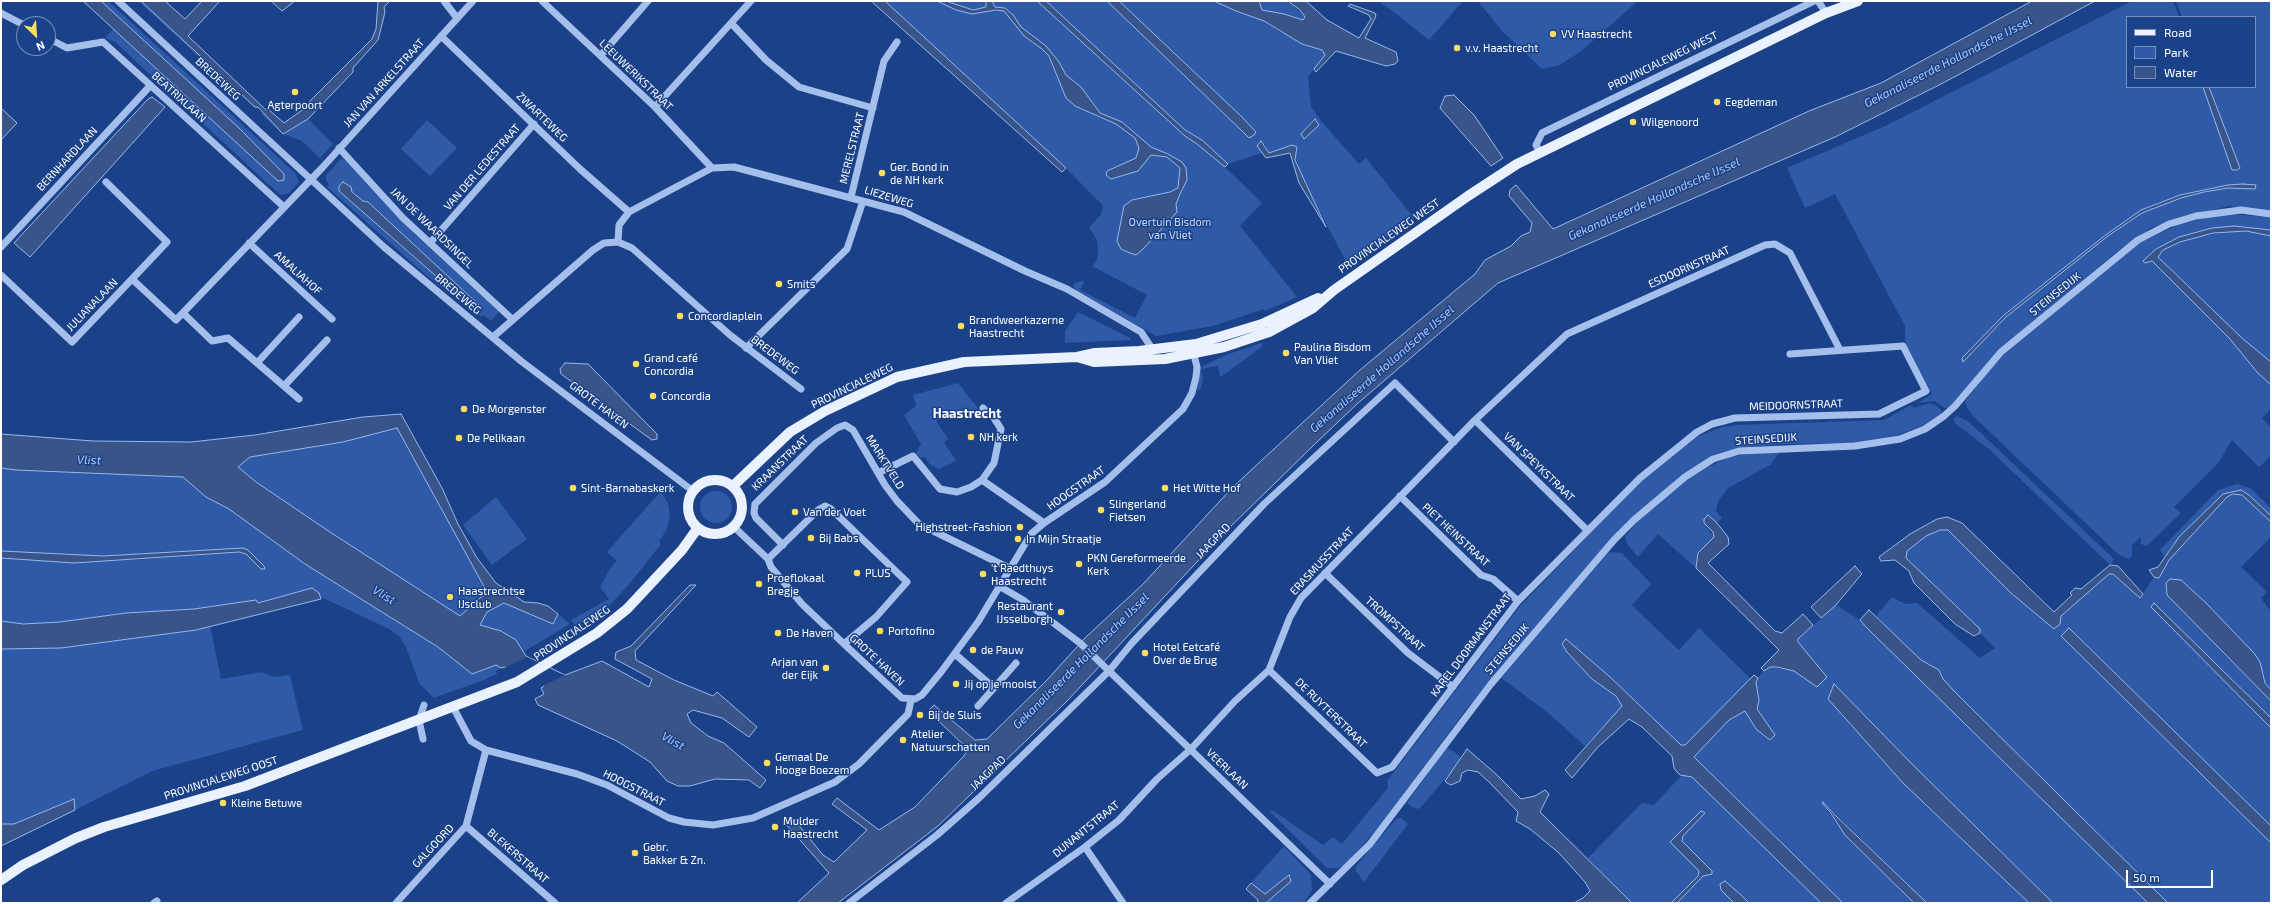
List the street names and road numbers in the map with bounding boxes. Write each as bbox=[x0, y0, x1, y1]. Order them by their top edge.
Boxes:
street label: PROVINCIALEWEG WEST bbox=[1606, 29, 1720, 93]
street label: JAN VAN ARKELSTRAAT bbox=[341, 36, 427, 130]
street label: LEEUWERIKSTRAAT bbox=[597, 37, 675, 113]
street label: BREDEWEG bbox=[193, 55, 243, 103]
street label: BEATRIXLAAN bbox=[149, 69, 209, 125]
street label: ZWARTEWEG bbox=[514, 89, 570, 145]
street label: MERELSTRAAT bbox=[837, 111, 867, 185]
street label: VAN DER LEDESTRAAT bbox=[441, 121, 523, 213]
street label: BERNHARDLAAN bbox=[34, 124, 100, 194]
street label: LIEZEWEG bbox=[863, 183, 915, 211]
street label: JAN DE WAARDSINGEL bbox=[388, 185, 476, 271]
street label: PROVINCIALEWEG WEST bbox=[1336, 196, 1442, 276]
street label: ESDOORNSTRAAT bbox=[1646, 243, 1732, 291]
street label: AMALIAHOF bbox=[272, 248, 324, 298]
street label: STEINSEDIJK bbox=[2027, 269, 2083, 319]
street label: BREDEWEG bbox=[432, 271, 484, 317]
street label: JULIANALAAN bbox=[64, 276, 120, 334]
street label: BREDEWEG bbox=[748, 333, 802, 377]
street label: PROVINCIALEWEG bbox=[809, 361, 895, 411]
street label: GROTE HAVEN bbox=[567, 379, 631, 431]
street label: MEIDOORNSTRAAT bbox=[1749, 397, 1843, 413]
street label: VAN SPEYKSTRAAT bbox=[1501, 430, 1577, 504]
street label: STEINSEDIJK bbox=[1735, 430, 1797, 448]
street label: MARKTVELD bbox=[863, 432, 907, 492]
street label: KRAANSTRAAT bbox=[749, 433, 811, 493]
street label: HOOGSTRAAT bbox=[1044, 463, 1108, 513]
street label: PIET HEINSTRAAT bbox=[1420, 500, 1492, 570]
street label: JAAGPAD bbox=[1193, 520, 1233, 562]
street label: ERASMUSSTRAAT bbox=[1287, 524, 1357, 598]
street label: KAREL DOORMANSTRAAT bbox=[1428, 591, 1514, 699]
street label: TROMPSTRAAT bbox=[1363, 594, 1427, 654]
street label: PROVINCIALEWEG bbox=[531, 603, 613, 663]
street label: STEINSEDIJK bbox=[1482, 621, 1532, 677]
street label: GROTE HAVEN bbox=[847, 631, 907, 689]
street label: DE RUYTERSTRAAT bbox=[1292, 675, 1370, 751]
street label: VEERLAAN bbox=[1203, 746, 1251, 792]
street label: PROVINCIALEWEG OOST bbox=[162, 753, 280, 803]
street label: JAAGPAD bbox=[967, 753, 1009, 793]
street label: HOOGSTRAAT bbox=[601, 767, 667, 809]
street label: DUNANTSTRAAT bbox=[1050, 798, 1122, 860]
street label: GALGOORD bbox=[409, 821, 457, 871]
street label: BLEKERSTRAAT bbox=[485, 826, 551, 886]

